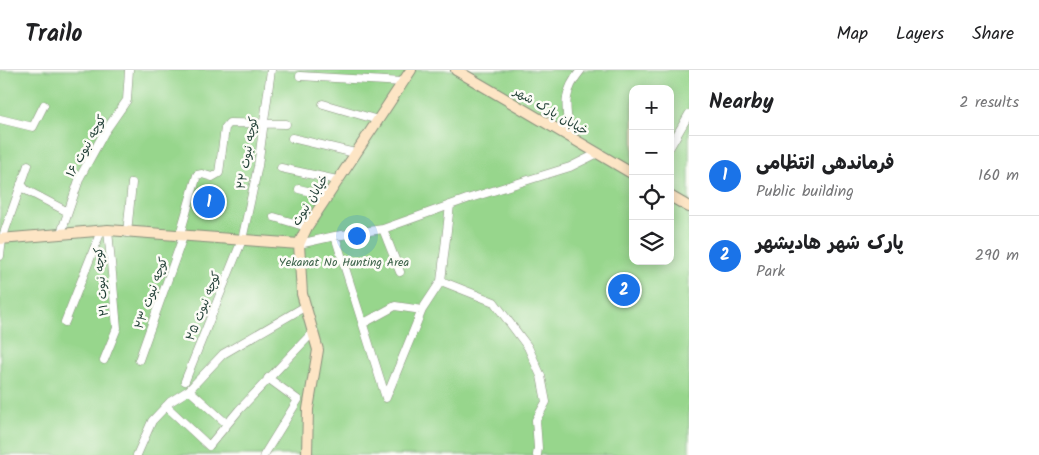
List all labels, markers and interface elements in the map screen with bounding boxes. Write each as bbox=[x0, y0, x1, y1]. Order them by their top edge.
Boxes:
text: Trailo bbox=[25, 15, 83, 54]
text: Map bbox=[837, 20, 868, 49]
text: Layers bbox=[896, 20, 944, 49]
text: Share bbox=[972, 20, 1014, 49]
street label: خیابان پارک شهر bbox=[509, 82, 592, 140]
map controls bbox=[629, 85, 674, 265]
button: + bbox=[629, 85, 674, 130]
text: Nearby bbox=[709, 86, 774, 119]
text: 2 results bbox=[959, 90, 1019, 115]
street label: کوچه نبوت ۱۶ bbox=[61, 112, 111, 181]
street label: کوچه نبوت ۲۲ bbox=[232, 115, 263, 191]
button: − bbox=[629, 130, 674, 175]
text: فرماندهی انتظامی bbox=[756, 149, 894, 179]
text: 1 bbox=[723, 163, 727, 188]
text: 160 m bbox=[978, 163, 1019, 188]
street label: خیابان نبوت bbox=[287, 171, 334, 230]
button: locate bbox=[629, 175, 674, 220]
text: Public building bbox=[756, 179, 854, 204]
pin: 1 bbox=[193, 183, 225, 221]
button: layers bbox=[629, 220, 674, 265]
your location bbox=[344, 223, 370, 249]
text: پارک شهر هادیشهر bbox=[756, 229, 904, 259]
text: 2 bbox=[720, 243, 730, 268]
text: 290 m bbox=[975, 243, 1019, 268]
street label: کوچه نبوت ۲۱ bbox=[89, 246, 114, 317]
park label: Yekanat No Hunting Area bbox=[279, 253, 410, 272]
street label: کوچه نبوت ۲۳ bbox=[130, 255, 173, 332]
text: Park bbox=[756, 259, 785, 284]
street label: کوچه نبوت ۲۵ bbox=[181, 269, 226, 344]
pin: 2 bbox=[608, 271, 640, 309]

